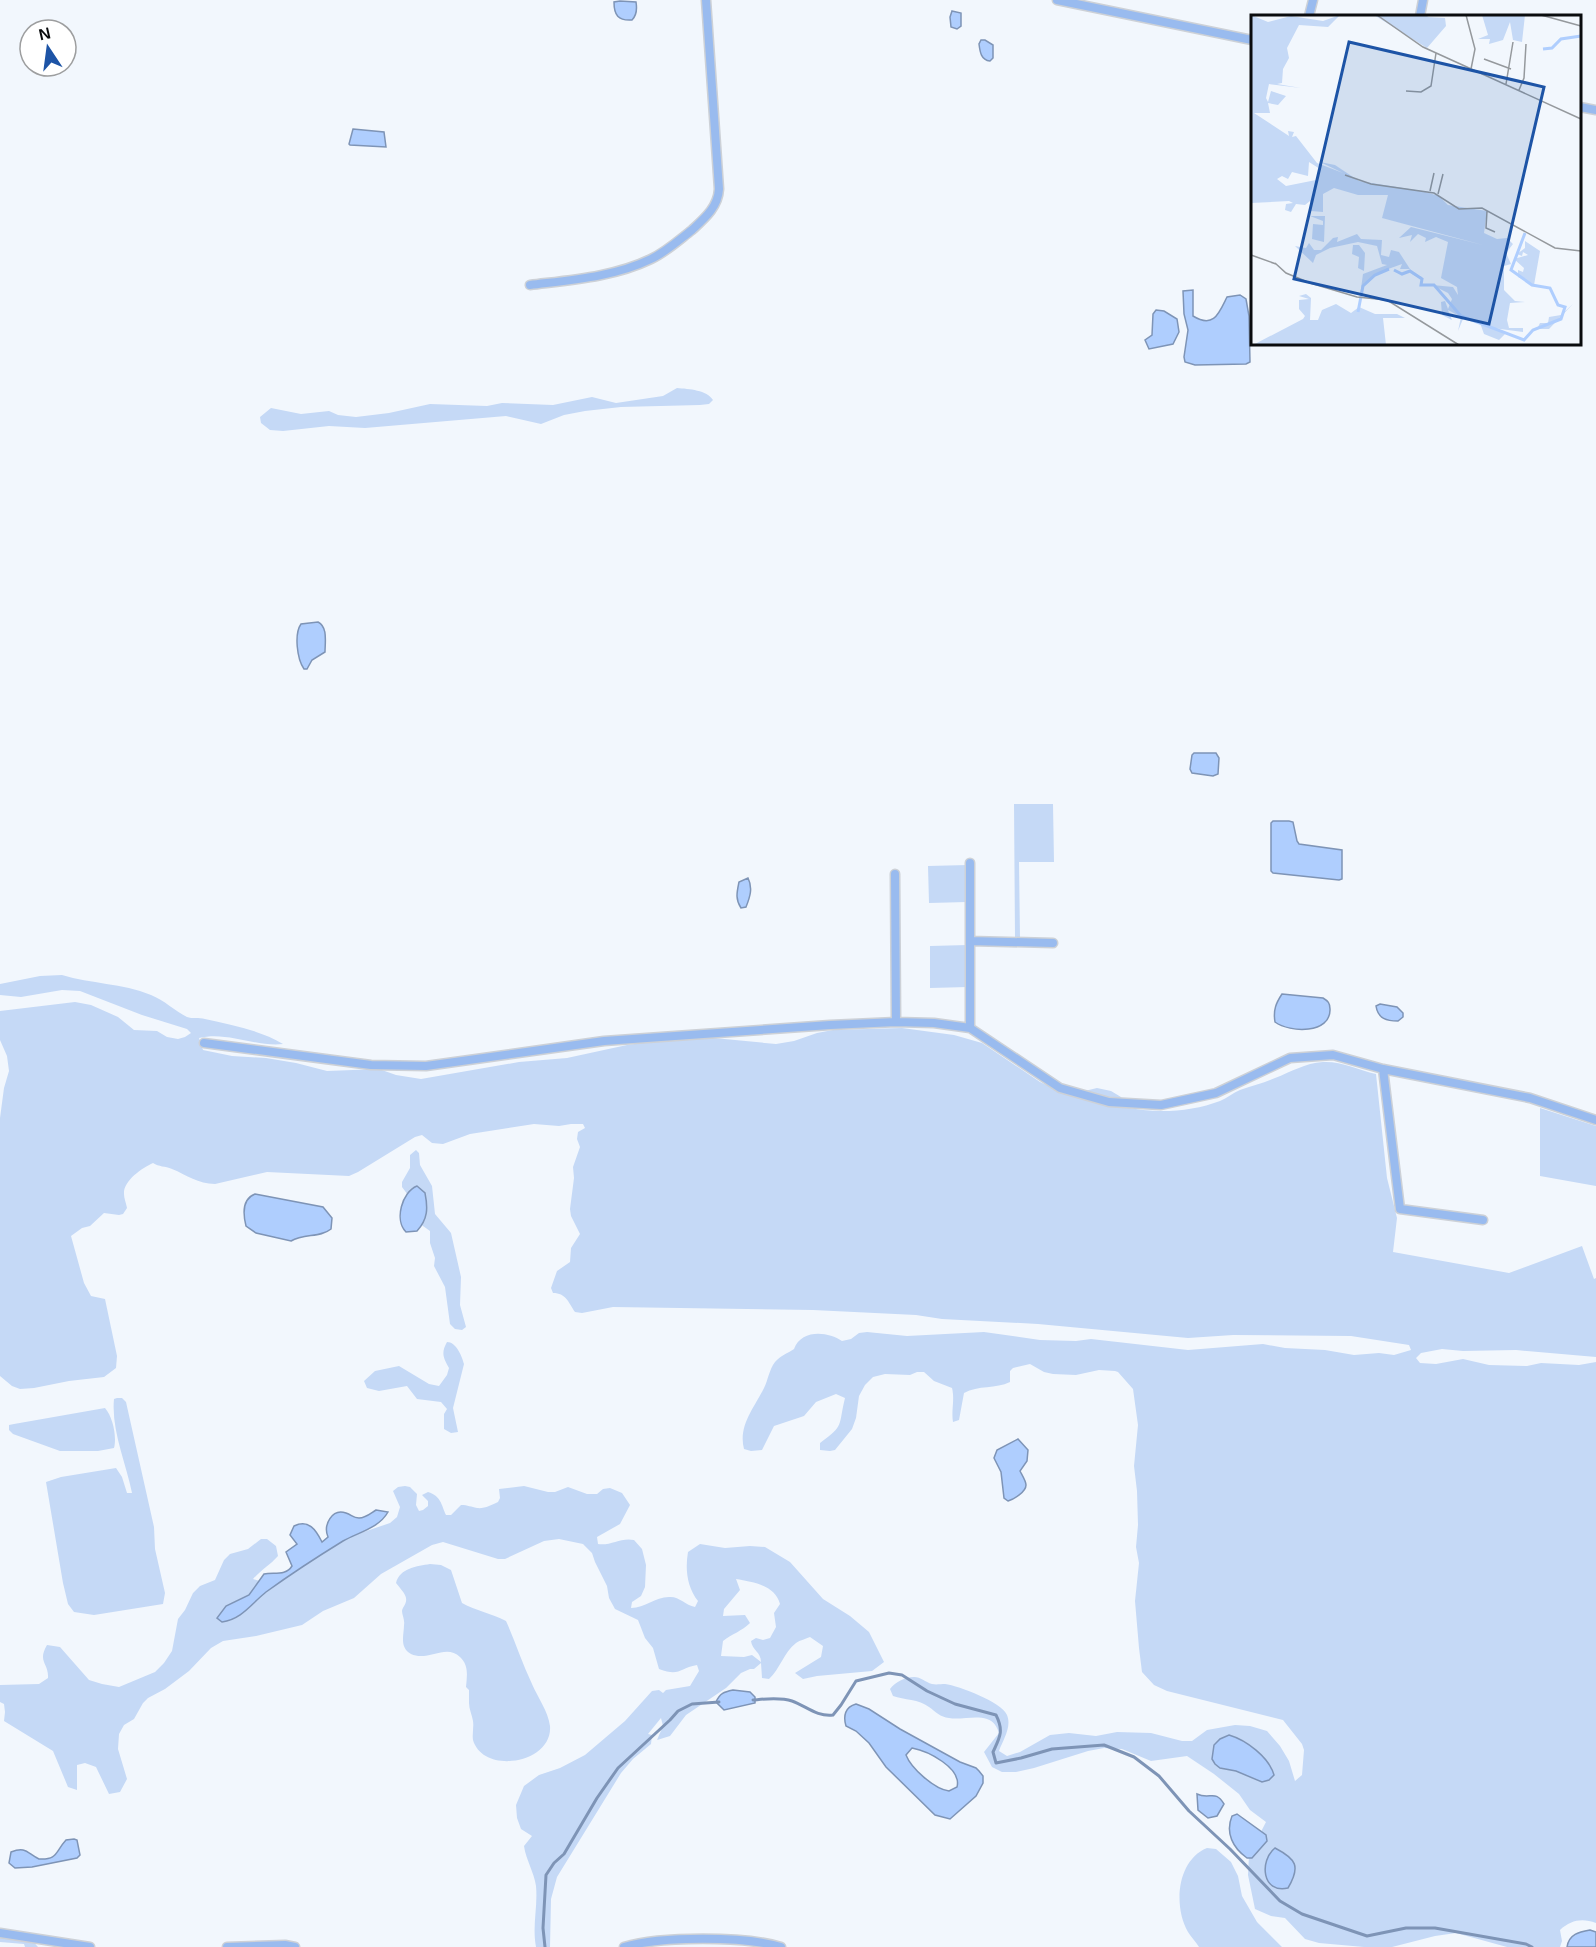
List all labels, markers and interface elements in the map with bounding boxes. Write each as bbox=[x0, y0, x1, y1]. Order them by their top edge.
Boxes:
inset map bbox=[1251, 15, 1581, 345]
north arrow bbox=[18, 18, 78, 78]
text: N bbox=[37, 24, 52, 43]

